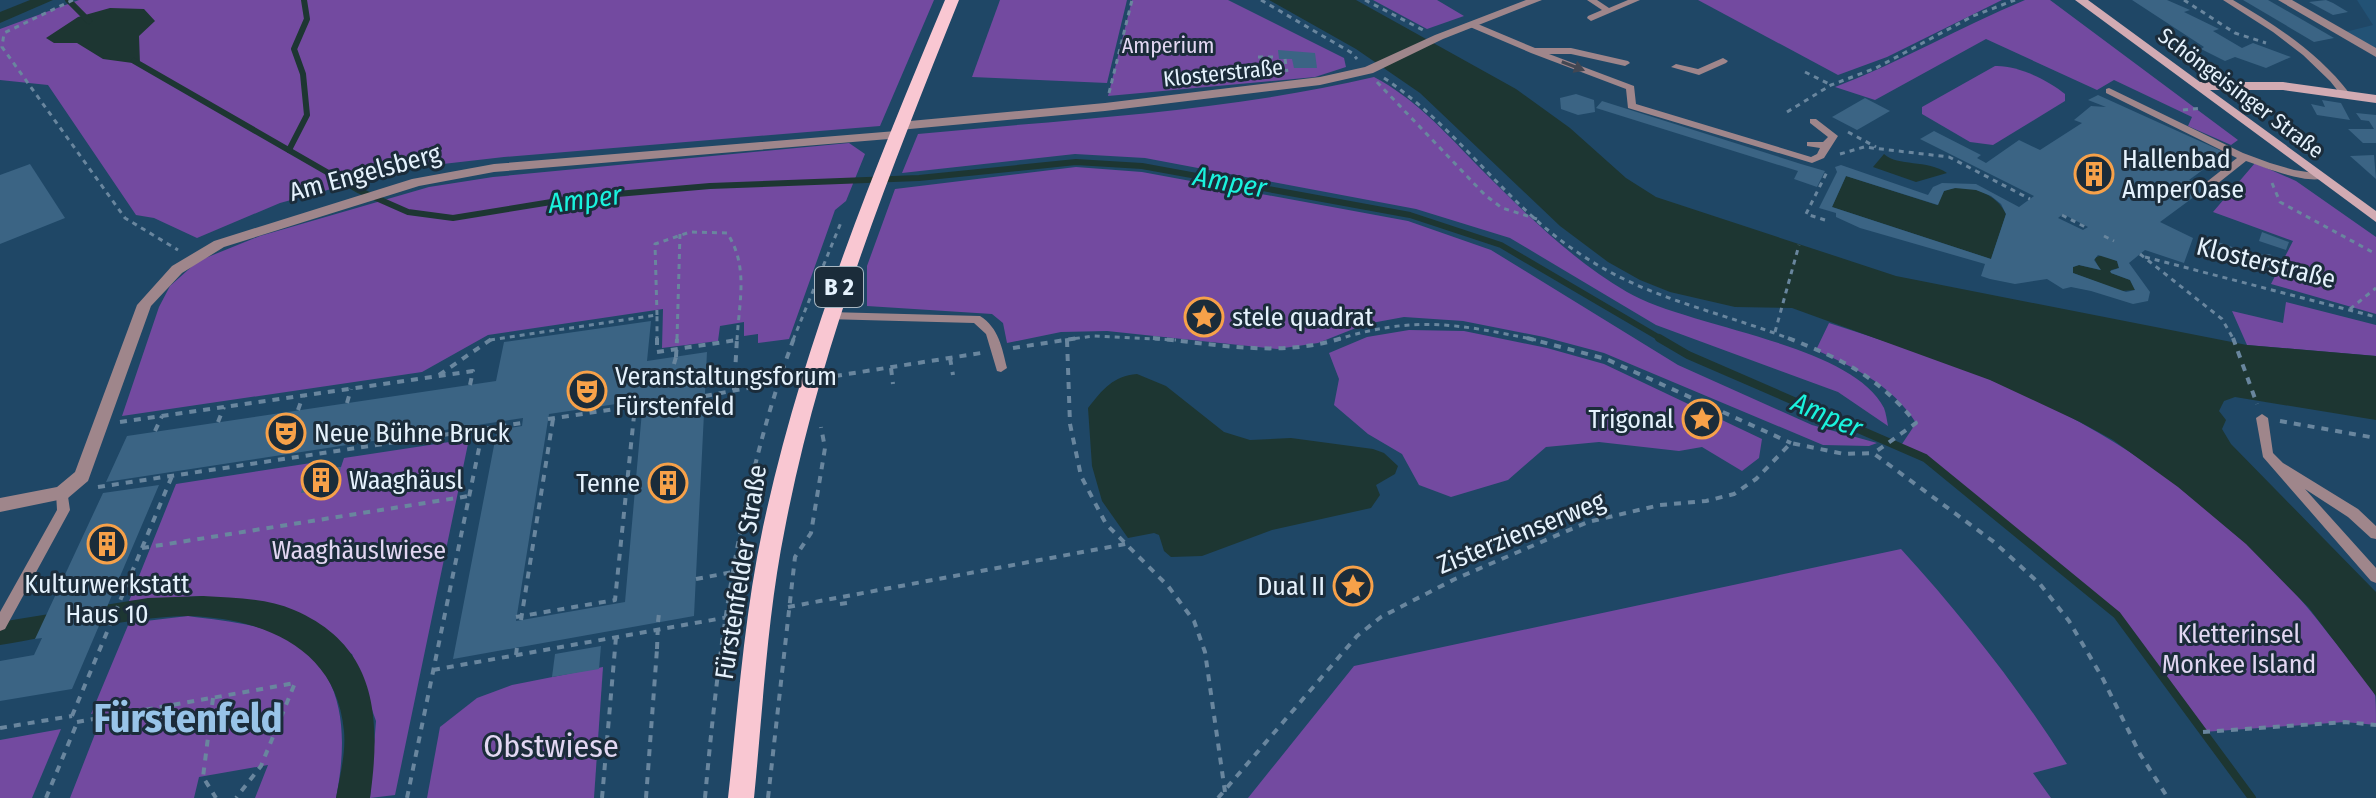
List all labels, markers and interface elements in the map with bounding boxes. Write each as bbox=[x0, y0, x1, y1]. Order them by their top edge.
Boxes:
street label: Schöngeisinger Straße bbox=[2153, 22, 2329, 164]
park label: Amperium bbox=[1122, 32, 1214, 59]
street label: Klosterstraße bbox=[1162, 53, 1284, 93]
one-way arrow bbox=[1561, 60, 1585, 73]
street label: Am Engelsberg bbox=[286, 138, 445, 208]
place label: Hallenbad AmperOase bbox=[2122, 144, 2244, 205]
building icon: Hallenbad AmperOase bbox=[2073, 153, 2115, 195]
water label: Amper bbox=[1190, 159, 1270, 205]
water label: Amper bbox=[545, 178, 625, 220]
street label: Klosterstraße bbox=[2193, 231, 2339, 295]
road number: B 2 bbox=[815, 267, 863, 307]
place icon: stele quadrat bbox=[1183, 296, 1225, 338]
place label: stele quadrat bbox=[1232, 302, 1374, 333]
place label: Veranstaltungsforum Fürstenfeld bbox=[615, 361, 837, 422]
theatre icon: Veranstaltungsforum Fürstenfeld bbox=[566, 370, 608, 412]
water label: Amper bbox=[1786, 385, 1869, 445]
place icon: Trigonal bbox=[1681, 398, 1723, 440]
place label: Trigonal bbox=[1589, 404, 1674, 435]
theatre icon: Neue Bühne Bruck bbox=[265, 412, 307, 454]
place label: Neue Bühne Bruck bbox=[314, 418, 510, 449]
building icon: Waaghäusl bbox=[300, 459, 342, 501]
building icon: Tenne bbox=[647, 462, 689, 504]
street label: Fürstenfelder Straße bbox=[709, 462, 773, 682]
place label: Waaghäusl bbox=[349, 465, 463, 496]
place label: Tenne bbox=[576, 468, 640, 499]
street label: Zisterzienserweg bbox=[1433, 485, 1610, 581]
building icon: Kulturwerkstatt Haus 10 bbox=[86, 523, 128, 565]
park label: Waaghäuslwiese bbox=[272, 535, 446, 566]
place icon: Dual II bbox=[1332, 565, 1374, 607]
place label: Kulturwerkstatt Haus 10 bbox=[24, 569, 190, 630]
place label: Dual II bbox=[1257, 571, 1325, 602]
park label: Kletterinsel Monkee Island bbox=[2162, 619, 2316, 680]
district label: Fürstenfeld bbox=[94, 695, 282, 743]
park label: Obstwiese bbox=[483, 727, 619, 765]

